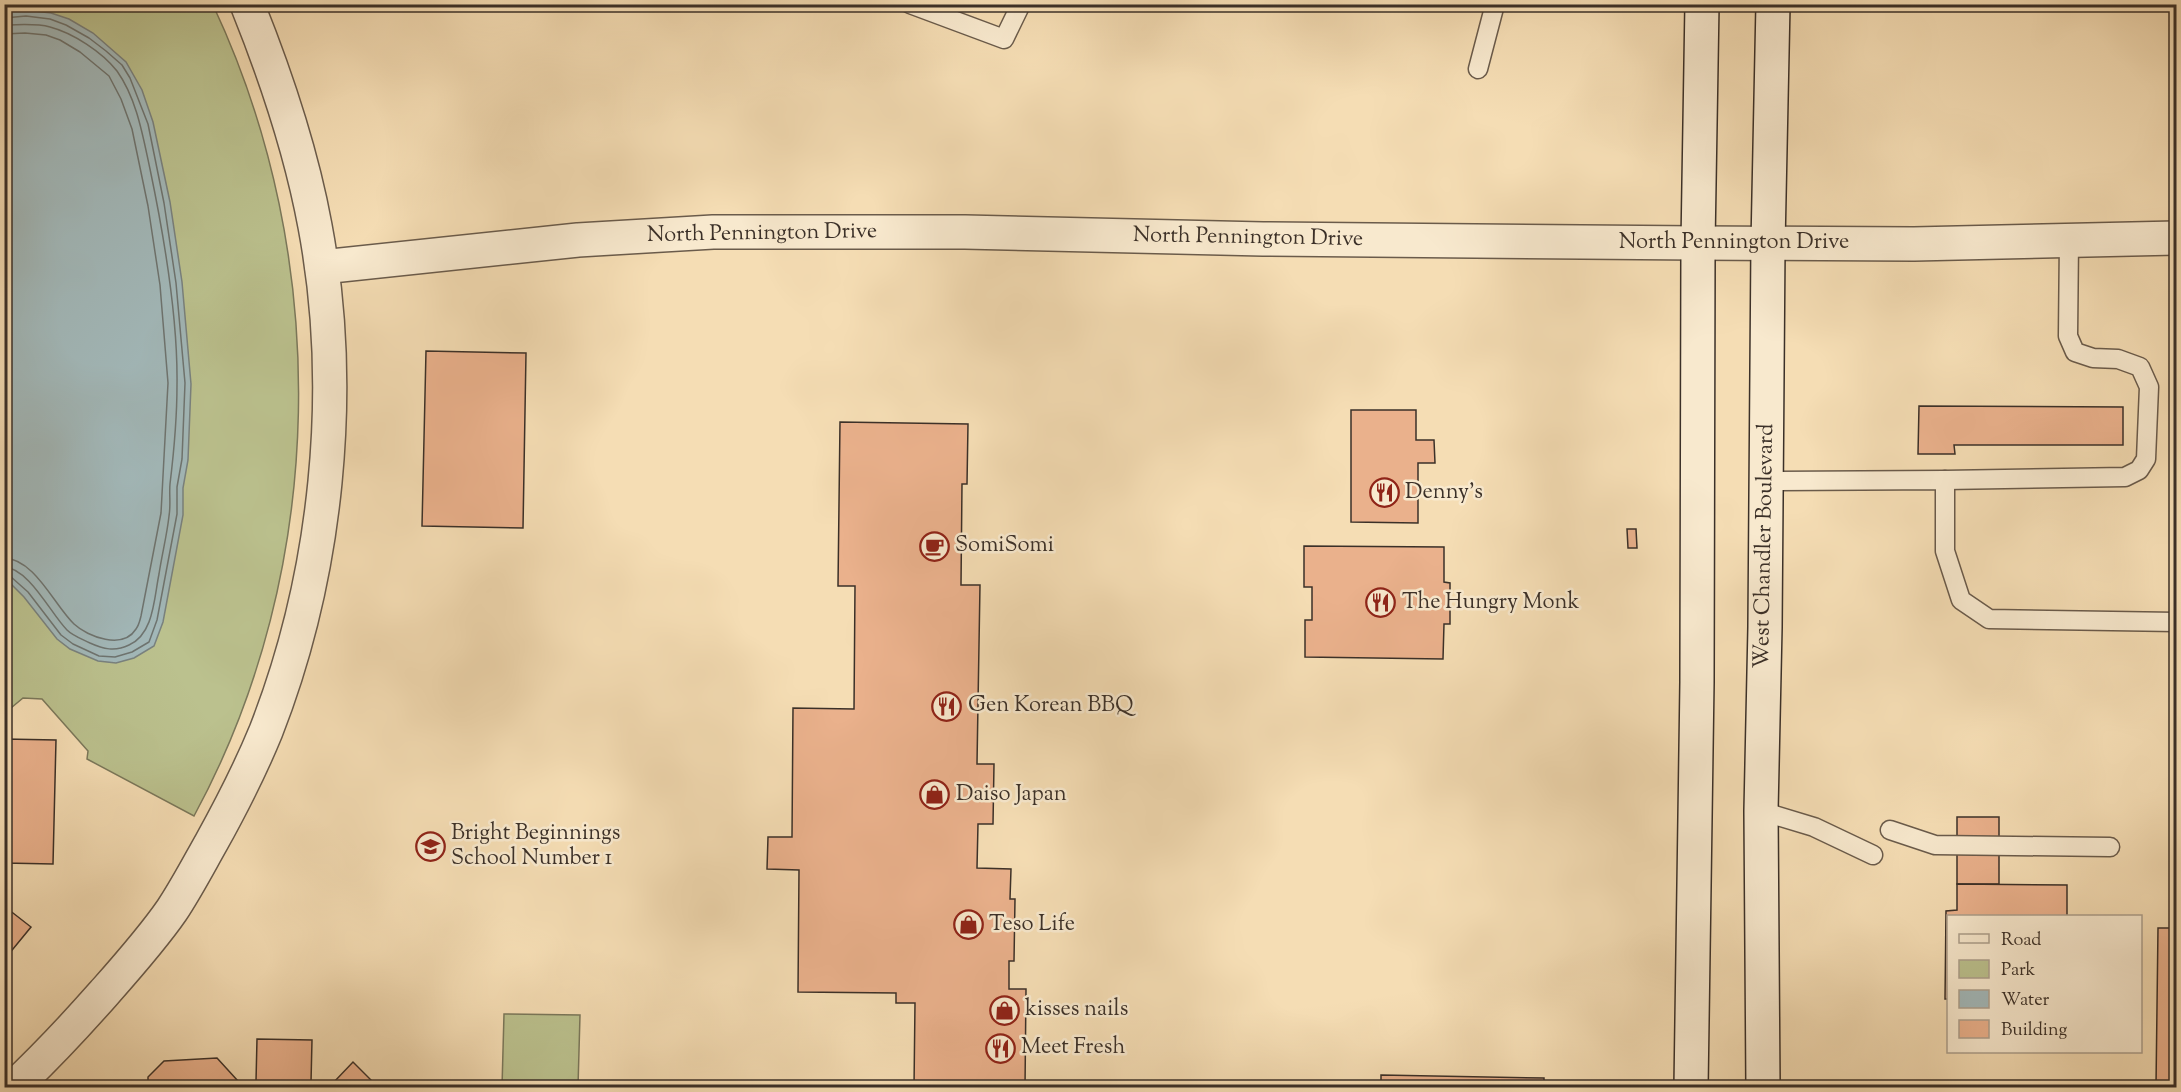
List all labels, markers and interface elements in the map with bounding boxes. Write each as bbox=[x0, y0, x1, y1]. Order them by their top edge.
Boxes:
street label: North Pennington Drive bbox=[647, 216, 877, 252]
street label: North Pennington Drive bbox=[1133, 220, 1363, 256]
street label: North Pennington Drive bbox=[1619, 227, 1849, 259]
street label: West Chandler Boulevard bbox=[1747, 423, 1783, 669]
restaurant icon: Denny's bbox=[1368, 477, 1400, 509]
place label: Denny's bbox=[1405, 477, 1483, 509]
cafe icon: SomiSomi bbox=[918, 530, 950, 562]
place label: SomiSomi bbox=[955, 530, 1054, 562]
restaurant icon: The Hungry Monk bbox=[1365, 587, 1397, 619]
place label: The Hungry Monk bbox=[1402, 587, 1580, 619]
restaurant icon: Gen Korean BBQ bbox=[931, 690, 963, 722]
place label: Gen Korean BBQ bbox=[968, 690, 1136, 722]
shop icon: Daiso Japan bbox=[919, 779, 951, 811]
place label: Daiso Japan bbox=[956, 779, 1067, 811]
place label: Bright Beginnings School Number 1 bbox=[451, 818, 620, 875]
school or university icon: Bright Beginnings School Number 1 bbox=[414, 831, 446, 863]
shop icon: Teso Life bbox=[952, 909, 984, 941]
place label: Teso Life bbox=[989, 909, 1075, 941]
legend bbox=[1947, 915, 2142, 1053]
text: Road bbox=[2001, 928, 2041, 954]
text: Park bbox=[2001, 958, 2036, 984]
text: Water bbox=[2001, 988, 2050, 1014]
shop icon: kisses nails bbox=[988, 994, 1020, 1026]
place label: kisses nails bbox=[1025, 994, 1128, 1026]
text: Building bbox=[2001, 1018, 2067, 1044]
restaurant icon: Meet Fresh bbox=[984, 1032, 1016, 1064]
place label: Meet Fresh bbox=[1021, 1032, 1125, 1064]

